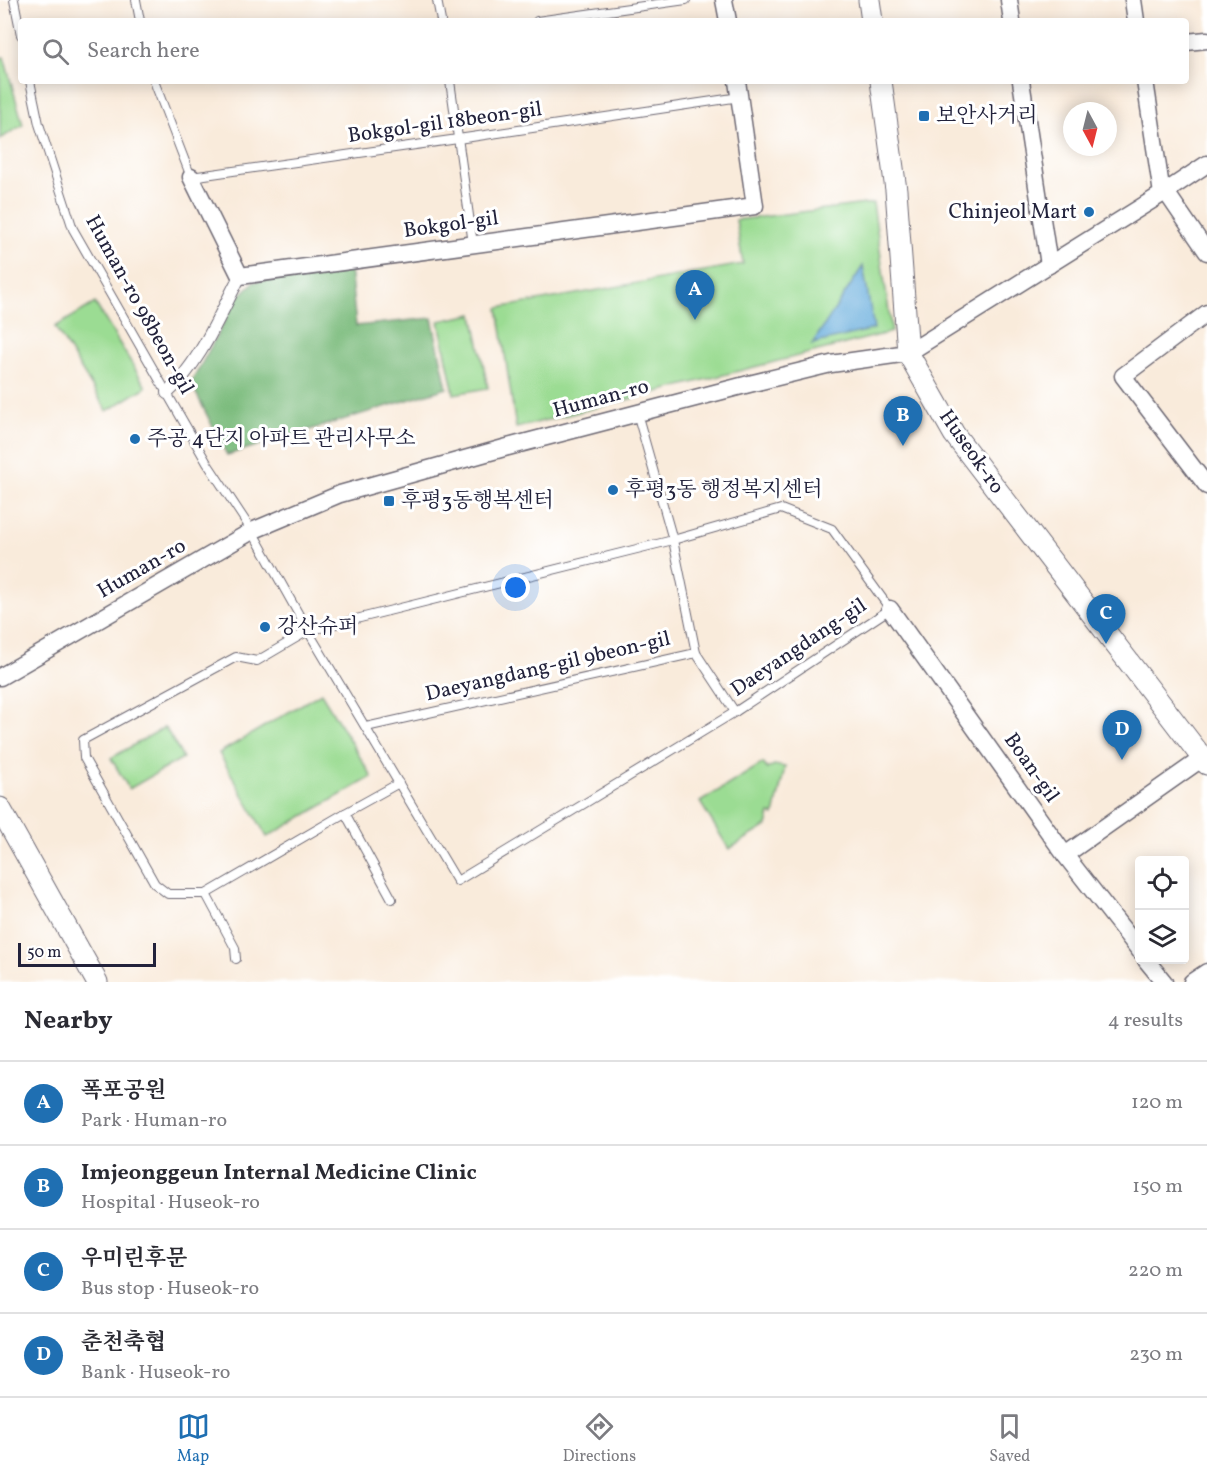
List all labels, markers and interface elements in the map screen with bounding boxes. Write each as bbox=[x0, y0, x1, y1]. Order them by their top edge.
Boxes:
search box bbox=[18, 18, 1189, 84]
icon: search bbox=[39, 35, 72, 68]
text: Search here bbox=[87, 36, 200, 67]
street label: Bokgol-gil 18beon-gil bbox=[346, 95, 544, 151]
place label: 보안사거리 bbox=[936, 102, 1037, 131]
north arrow bbox=[1063, 102, 1117, 156]
marker: 보안사거리 bbox=[917, 109, 931, 123]
place label: Chinjeol Mart bbox=[948, 198, 1077, 227]
street label: Bokgol-gil bbox=[402, 204, 500, 246]
marker: Chinjeol Mart bbox=[1082, 205, 1096, 219]
street label: Human-ro 98beon-gil bbox=[78, 210, 200, 400]
pin: A bbox=[676, 270, 714, 320]
street label: Human-ro bbox=[550, 372, 652, 426]
pin: B bbox=[884, 396, 922, 446]
street label: Huseok-ro bbox=[931, 404, 1011, 500]
place label: 주공 4단지 아파트 관리사무소 bbox=[147, 425, 416, 454]
marker: 주공 4단지 아파트 관리사무소 bbox=[128, 432, 142, 446]
place label: 후평3동 행정복지센터 bbox=[625, 476, 823, 505]
marker: 후평3동 행정복지센터 bbox=[606, 483, 620, 497]
place label: 후평3동행복센터 bbox=[401, 487, 554, 516]
marker: 후평3동행복센터 bbox=[382, 494, 396, 508]
street label: Human-ro bbox=[92, 532, 192, 606]
your location bbox=[501, 573, 530, 602]
street label: Daeyangdang-gil bbox=[725, 592, 873, 704]
pin: C bbox=[1086, 594, 1126, 644]
place label: 강산슈퍼 bbox=[277, 613, 358, 642]
marker: 강산슈퍼 bbox=[258, 620, 272, 634]
street label: Daeyangdang-gil 9beon-gil bbox=[423, 625, 673, 709]
pin: D bbox=[1102, 710, 1142, 760]
street label: Boan-gil bbox=[996, 727, 1066, 809]
map controls bbox=[1135, 856, 1189, 964]
button: locate bbox=[1135, 856, 1189, 910]
button: layers bbox=[1135, 910, 1189, 964]
scale bar bbox=[18, 940, 156, 968]
text: 50 m bbox=[27, 942, 61, 964]
text: Nearby bbox=[24, 1003, 113, 1039]
text: 4 results bbox=[1108, 1007, 1183, 1035]
text: 폭포공원 bbox=[81, 1076, 166, 1107]
text: A bbox=[36, 1089, 51, 1117]
text: 120 m bbox=[1131, 1089, 1183, 1117]
text: Park · Human-ro bbox=[81, 1107, 227, 1135]
text: Imjeonggeun Internal Medicine Clinic bbox=[81, 1158, 477, 1189]
text: B bbox=[37, 1173, 50, 1201]
text: 150 m bbox=[1132, 1173, 1183, 1201]
text: Hospital · Huseok-ro bbox=[81, 1189, 260, 1217]
text: 우미린후문 bbox=[81, 1244, 187, 1275]
text: C bbox=[37, 1257, 50, 1285]
text: 220 m bbox=[1128, 1257, 1183, 1285]
text: Bus stop · Huseok-ro bbox=[81, 1275, 259, 1303]
text: 춘천축협 bbox=[81, 1328, 166, 1359]
text: D bbox=[36, 1341, 51, 1369]
text: 230 m bbox=[1129, 1341, 1183, 1369]
text: Bank · Huseok-ro bbox=[81, 1359, 231, 1387]
tab: Map bbox=[177, 1410, 210, 1468]
tab: Directions bbox=[563, 1410, 636, 1468]
tab: Saved bbox=[989, 1410, 1030, 1468]

